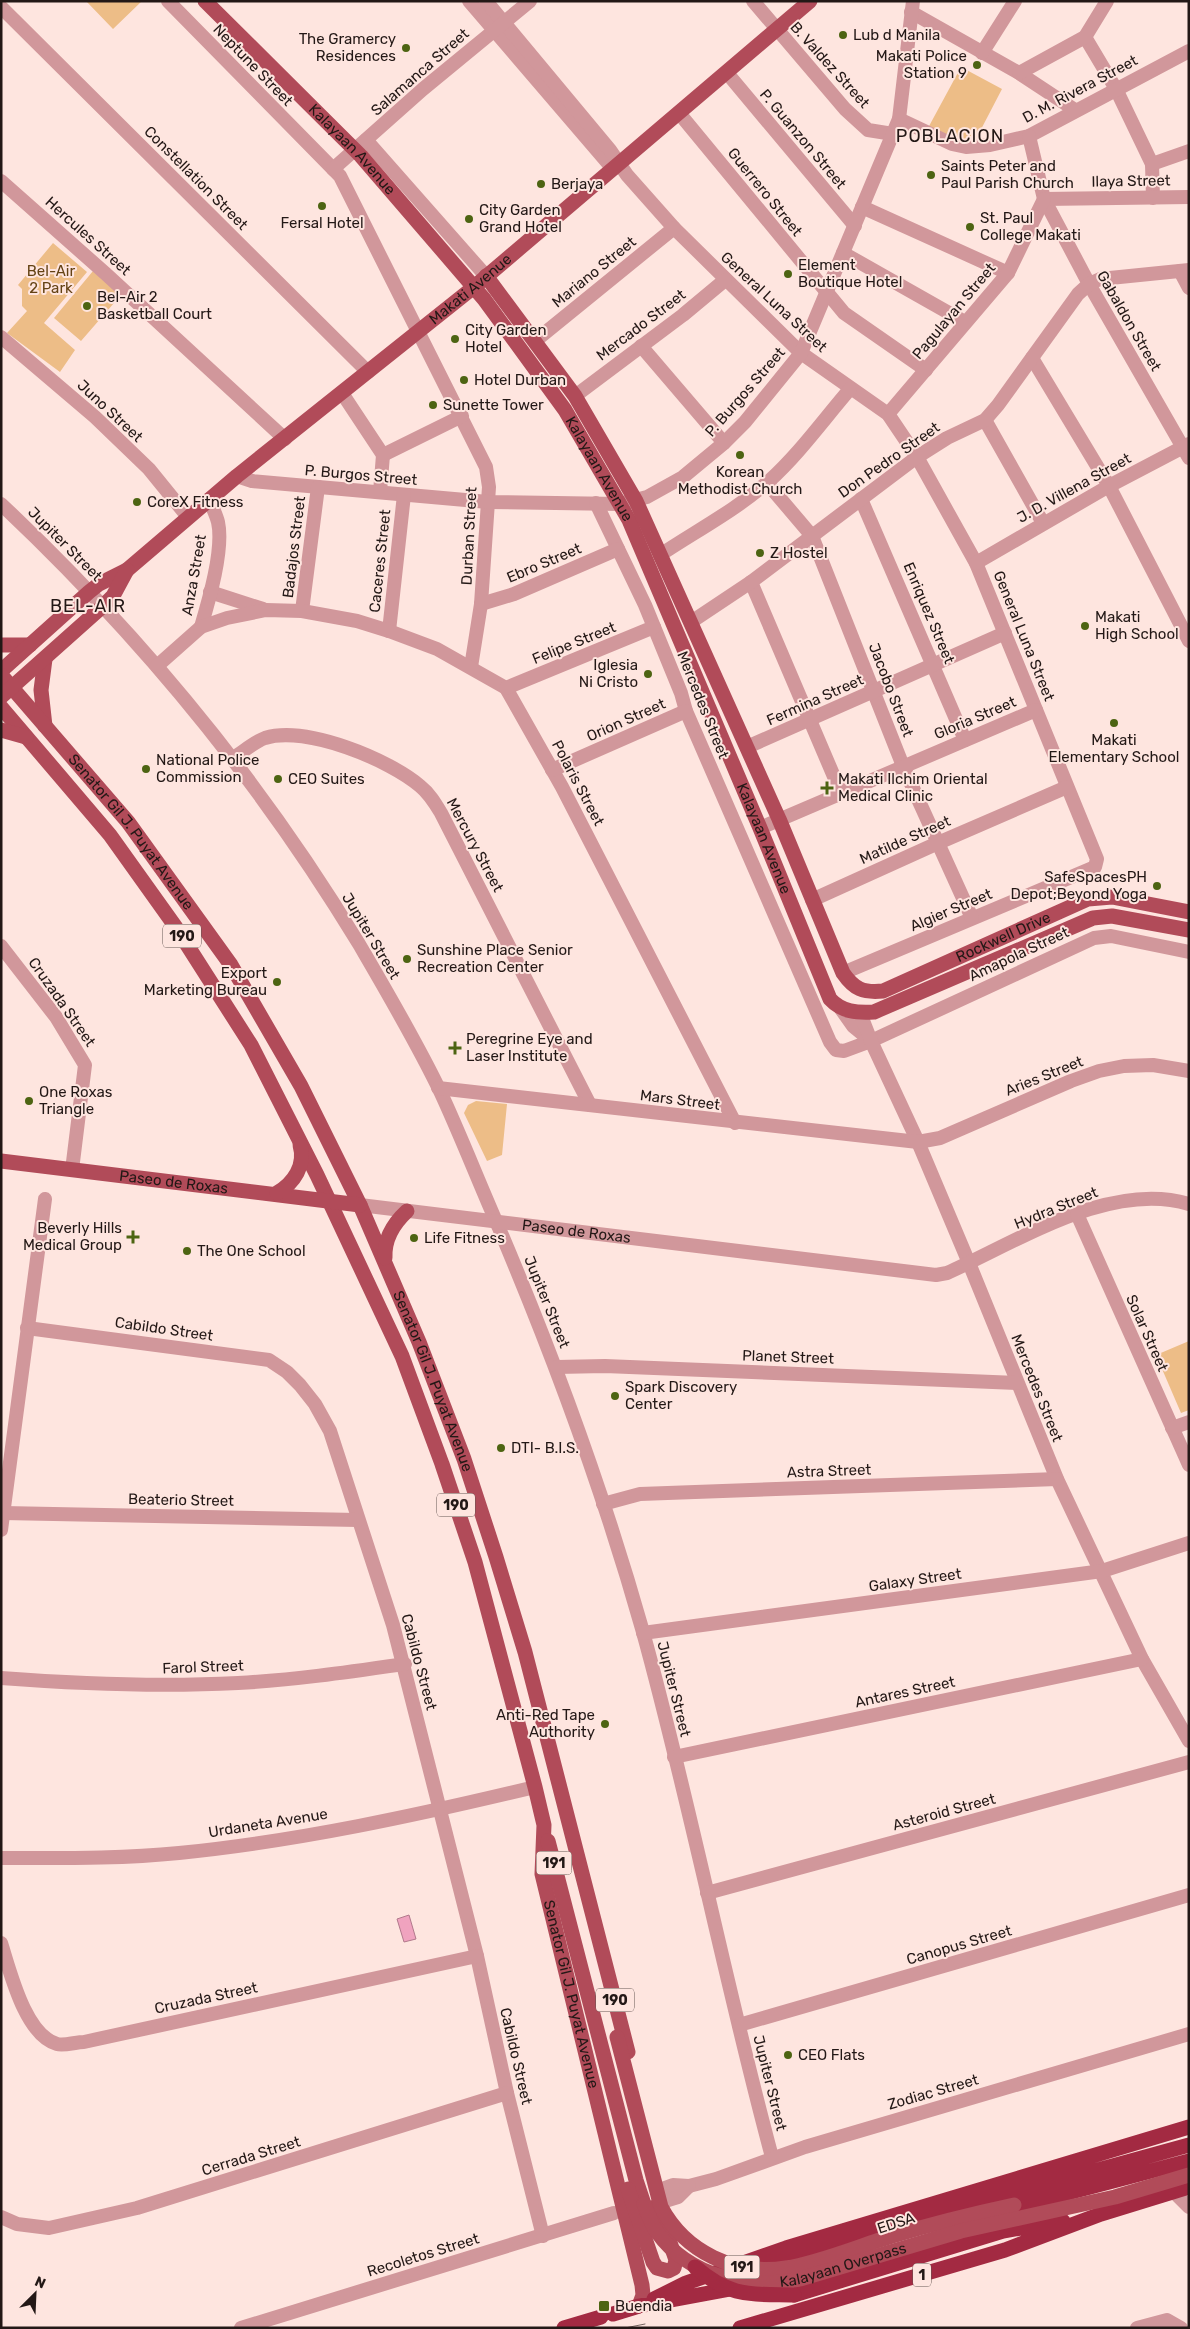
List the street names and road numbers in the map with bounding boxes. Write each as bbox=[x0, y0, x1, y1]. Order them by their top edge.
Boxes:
street label: B. Valdez Street bbox=[787, 18, 874, 112]
street label: Neptune Street bbox=[209, 20, 297, 110]
street label: Salamanca Street bbox=[367, 24, 473, 119]
street label: D. M. Rivera Street bbox=[1019, 51, 1141, 127]
street label: P. Guanzon Street bbox=[756, 85, 850, 193]
street label: Kalayaan Avenue bbox=[305, 100, 399, 199]
street label: Constellation Street bbox=[140, 122, 252, 234]
street label: Guerrero Street bbox=[724, 144, 806, 240]
street label: Ilaya Street bbox=[1091, 171, 1171, 191]
street label: Hercules Street bbox=[42, 193, 135, 279]
street label: Mariano Street bbox=[548, 233, 640, 311]
street label: General Luna Street bbox=[717, 248, 831, 356]
street label: Makati Avenue bbox=[425, 250, 515, 328]
street label: Pagulayan Street bbox=[909, 259, 1000, 363]
street label: Gabaldon Street bbox=[1093, 268, 1165, 375]
street label: Mercado Street bbox=[593, 286, 689, 364]
street label: P. Burgos Street bbox=[701, 343, 789, 440]
street label: Juno Street bbox=[73, 376, 147, 446]
street label: Kalayaan Avenue bbox=[562, 413, 637, 525]
street label: Don Pedro Street bbox=[835, 418, 943, 502]
street label: J. D. Villena Street bbox=[1014, 449, 1134, 527]
street label: P. Burgos Street bbox=[304, 461, 418, 489]
street label: Durban Street bbox=[457, 486, 481, 586]
street label: Badajos Street bbox=[279, 495, 309, 599]
street label: Jupiter Street bbox=[24, 503, 106, 585]
street label: Caceres Street bbox=[366, 508, 394, 613]
street label: Anza Street bbox=[178, 533, 210, 617]
street label: Ebro Street bbox=[504, 539, 584, 587]
street label: Enriquez Street bbox=[900, 560, 959, 667]
street label: General Luna Street bbox=[990, 568, 1058, 704]
street label: Felipe Street bbox=[530, 618, 619, 668]
street label: Jacobo Street bbox=[865, 640, 917, 740]
street label: Mercedes Street bbox=[673, 649, 733, 762]
street label: Fermina Street bbox=[764, 671, 866, 729]
street label: Gloria Street bbox=[931, 693, 1019, 743]
street label: Orion Street bbox=[584, 695, 668, 745]
street label: Polaris Street bbox=[548, 737, 608, 829]
street label: Senator Gil J. Puyat Avenue bbox=[64, 750, 197, 914]
street label: Kalayaan Avenue bbox=[733, 780, 795, 896]
street label: Mercury Street bbox=[443, 795, 507, 895]
street label: Matilde Street bbox=[857, 812, 953, 868]
street label: Algier Street bbox=[907, 885, 995, 935]
street label: Jupiter Street bbox=[338, 889, 404, 983]
street label: Rockwell Drive bbox=[953, 908, 1053, 966]
street label: Amapola Street bbox=[966, 923, 1072, 985]
road number: 190 bbox=[163, 924, 201, 948]
street label: Cruzada Street bbox=[25, 954, 100, 1050]
street label: Aries Street bbox=[1002, 1052, 1086, 1100]
street label: Mars Street bbox=[639, 1086, 721, 1114]
street label: Paseo de Roxas bbox=[118, 1167, 229, 1198]
street label: Hydra Street bbox=[1012, 1183, 1101, 1233]
street label: Paseo de Roxas bbox=[521, 1216, 632, 1247]
street label: Jupiter Street bbox=[520, 1253, 574, 1351]
street label: Senator Gil J. Puyat Avenue bbox=[389, 1288, 477, 1474]
street label: Solar Street bbox=[1122, 1292, 1172, 1374]
street label: Cabildo Street bbox=[114, 1313, 214, 1345]
street label: Mercedes Street bbox=[1007, 1332, 1067, 1445]
street label: Planet Street bbox=[742, 1346, 834, 1368]
street label: Astra Street bbox=[786, 1461, 872, 1481]
street label: Beaterio Street bbox=[128, 1490, 234, 1510]
road number: 190 bbox=[437, 1494, 475, 1516]
street label: Galaxy Street bbox=[867, 1565, 963, 1595]
street label: Cabildo Street bbox=[397, 1612, 441, 1712]
street label: Jupiter Street bbox=[653, 1639, 695, 1739]
street label: Farol Street bbox=[162, 1657, 244, 1677]
street label: Antares Street bbox=[853, 1673, 957, 1711]
street label: Asteroid Street bbox=[891, 1790, 998, 1834]
street label: Urdaneta Avenue bbox=[207, 1805, 329, 1841]
road number: 191 bbox=[536, 1852, 572, 1875]
street label: Senator Gil J. Puyat Avenue bbox=[540, 1898, 603, 2090]
street label: Canopus Street bbox=[904, 1921, 1014, 1969]
street label: Cruzada Street bbox=[153, 1978, 259, 2018]
road number: 190 bbox=[596, 1988, 634, 2012]
street label: Cabildo Street bbox=[496, 2006, 536, 2106]
street label: Jupiter Street bbox=[749, 2033, 791, 2133]
street label: Zodiac Street bbox=[886, 2070, 981, 2114]
street label: Cerrada Street bbox=[199, 2132, 303, 2180]
street label: EDSA bbox=[875, 2208, 917, 2238]
street label: Recoletos Street bbox=[365, 2229, 481, 2281]
street label: Kalayaan Overpass bbox=[779, 2239, 909, 2291]
road number: 191 bbox=[724, 2256, 760, 2278]
road number: 1 bbox=[913, 2264, 931, 2286]

